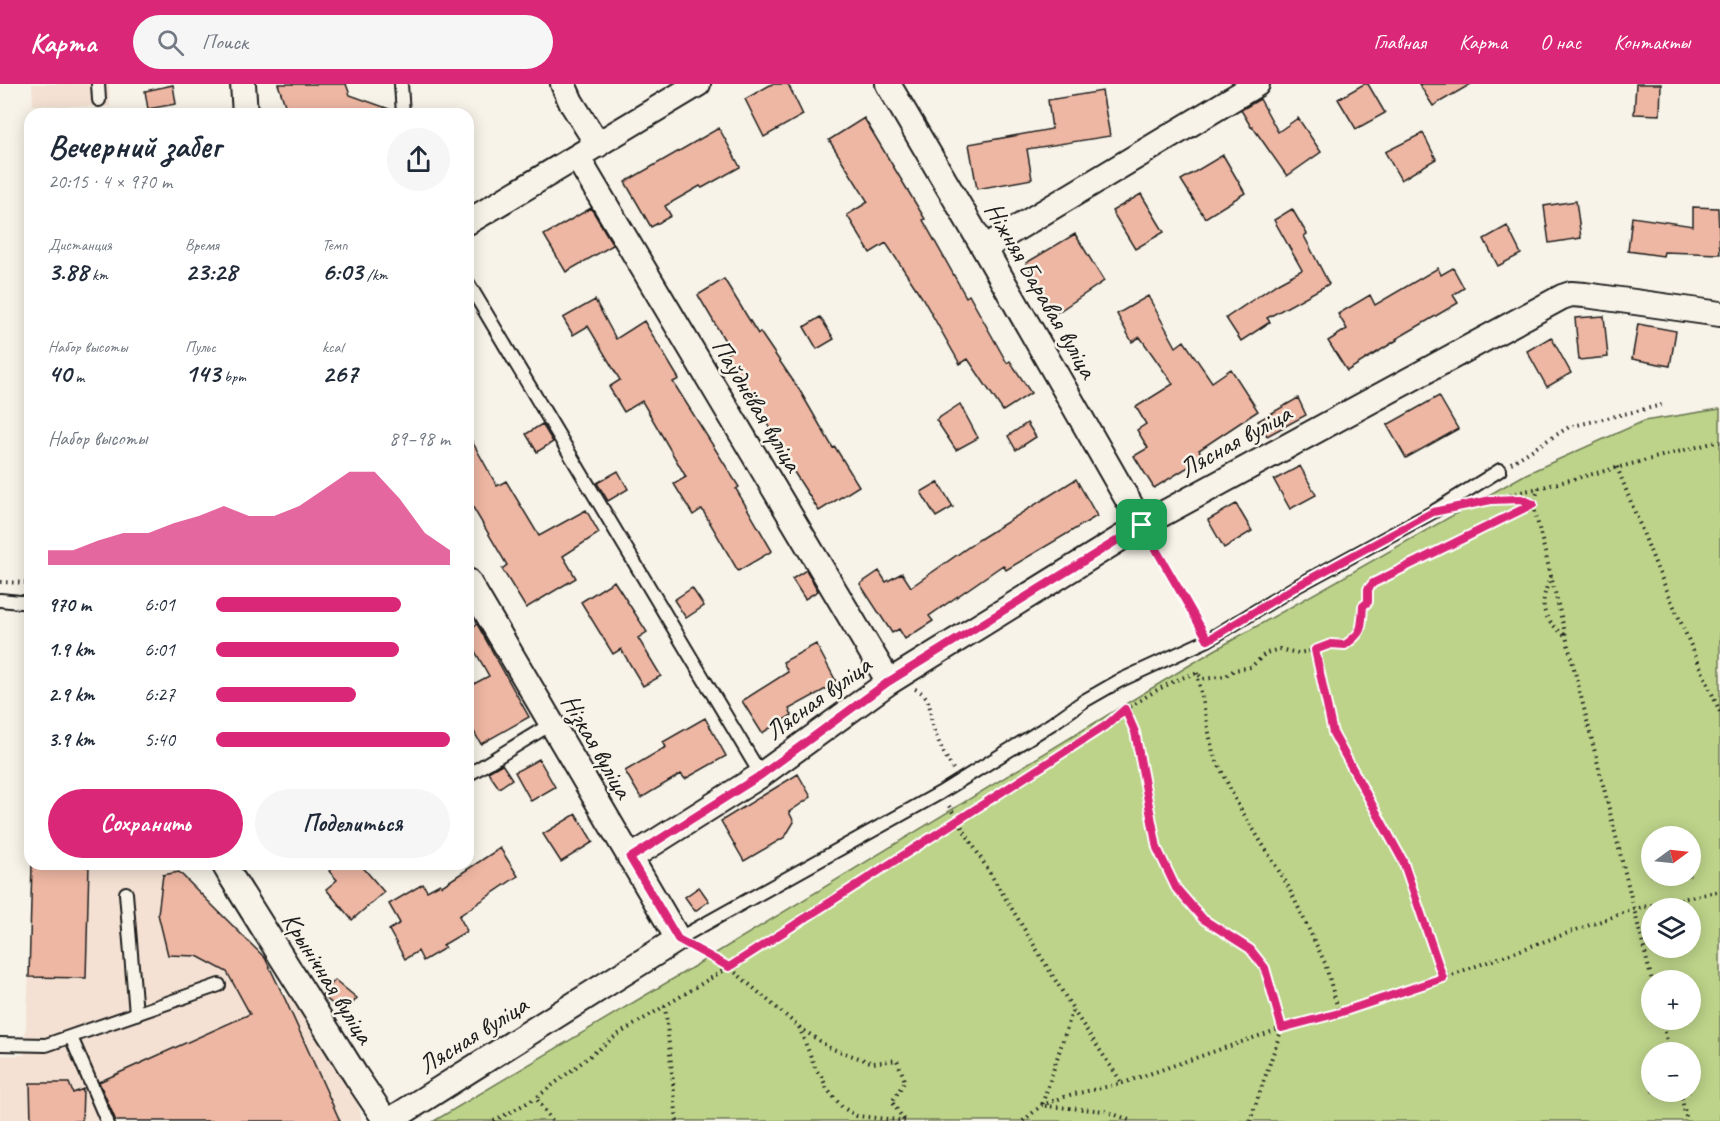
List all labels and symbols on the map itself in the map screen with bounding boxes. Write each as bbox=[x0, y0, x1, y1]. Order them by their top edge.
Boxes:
street label: Ніжняя Баравая вуліца bbox=[977, 196, 1106, 385]
street label: Паўднёвая вуліца bbox=[704, 332, 811, 479]
street label: Лясная вуліца bbox=[1173, 396, 1298, 485]
pin bbox=[1116, 499, 1167, 550]
street label: Лясная вуліца bbox=[758, 647, 879, 748]
street label: Нізкая вуліца bbox=[553, 688, 641, 806]
north arrow bbox=[1641, 826, 1701, 886]
street label: Крынічная вуліца bbox=[275, 906, 382, 1051]
street label: Лясная вуліца bbox=[412, 987, 535, 1082]

